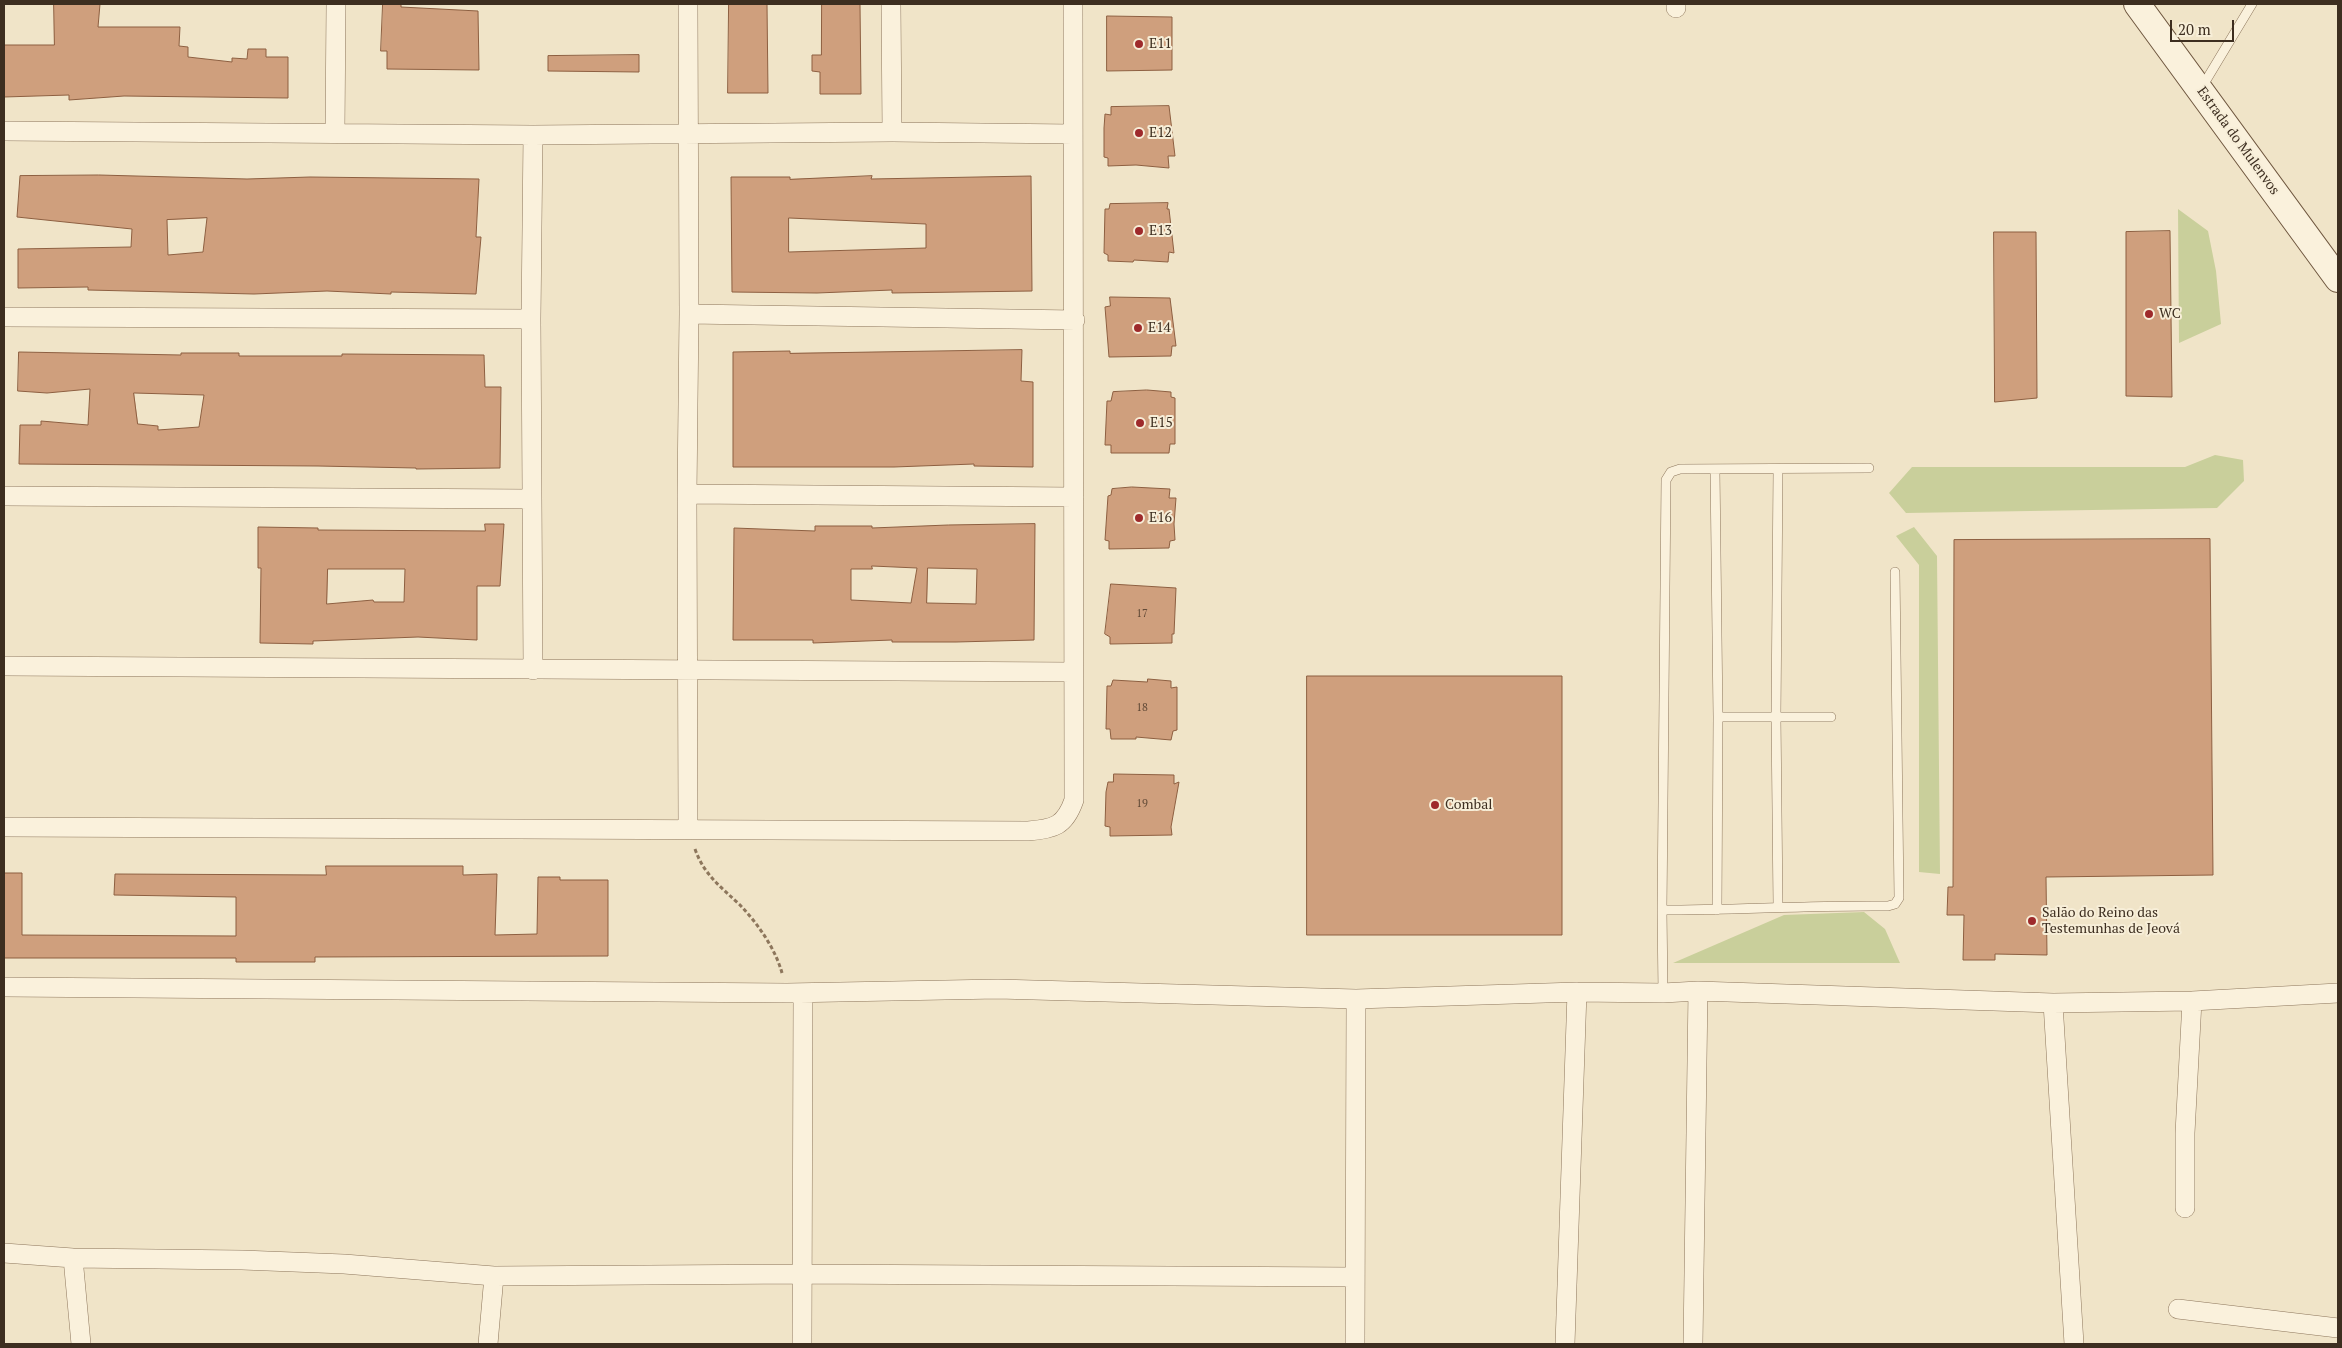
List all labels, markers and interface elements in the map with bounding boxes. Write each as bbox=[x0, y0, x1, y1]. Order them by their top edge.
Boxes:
scale bar bbox=[2172, 10, 2236, 42]
text: 20 m bbox=[2178, 19, 2211, 39]
place label: E11 bbox=[1149, 36, 1172, 52]
marker: E11 bbox=[1133, 38, 1145, 50]
street label: Estrada do Mulenvos bbox=[2193, 84, 2283, 198]
place label: E12 bbox=[1149, 125, 1172, 141]
marker: E12 bbox=[1133, 127, 1145, 139]
place label: E13 bbox=[1149, 223, 1172, 239]
marker: E13 bbox=[1133, 225, 1145, 237]
place label: WC bbox=[2159, 306, 2181, 322]
marker: WC bbox=[2143, 308, 2155, 320]
place label: E14 bbox=[1148, 320, 1171, 336]
marker: E14 bbox=[1132, 322, 1144, 334]
place label: E15 bbox=[1150, 415, 1173, 431]
marker: E15 bbox=[1134, 417, 1146, 429]
place label: E16 bbox=[1149, 510, 1172, 526]
marker: E16 bbox=[1133, 512, 1145, 524]
house number: 17 bbox=[1136, 607, 1148, 621]
house number: 18 bbox=[1136, 701, 1148, 715]
house number: 19 bbox=[1136, 797, 1148, 811]
place label: Combal bbox=[1445, 797, 1492, 813]
marker: Combal bbox=[1429, 799, 1441, 811]
place label: Salão do Reino das Testemunhas de Jeová bbox=[2042, 905, 2180, 938]
marker: Salão do Reino das Testemunhas de Jeová bbox=[2026, 915, 2038, 927]

